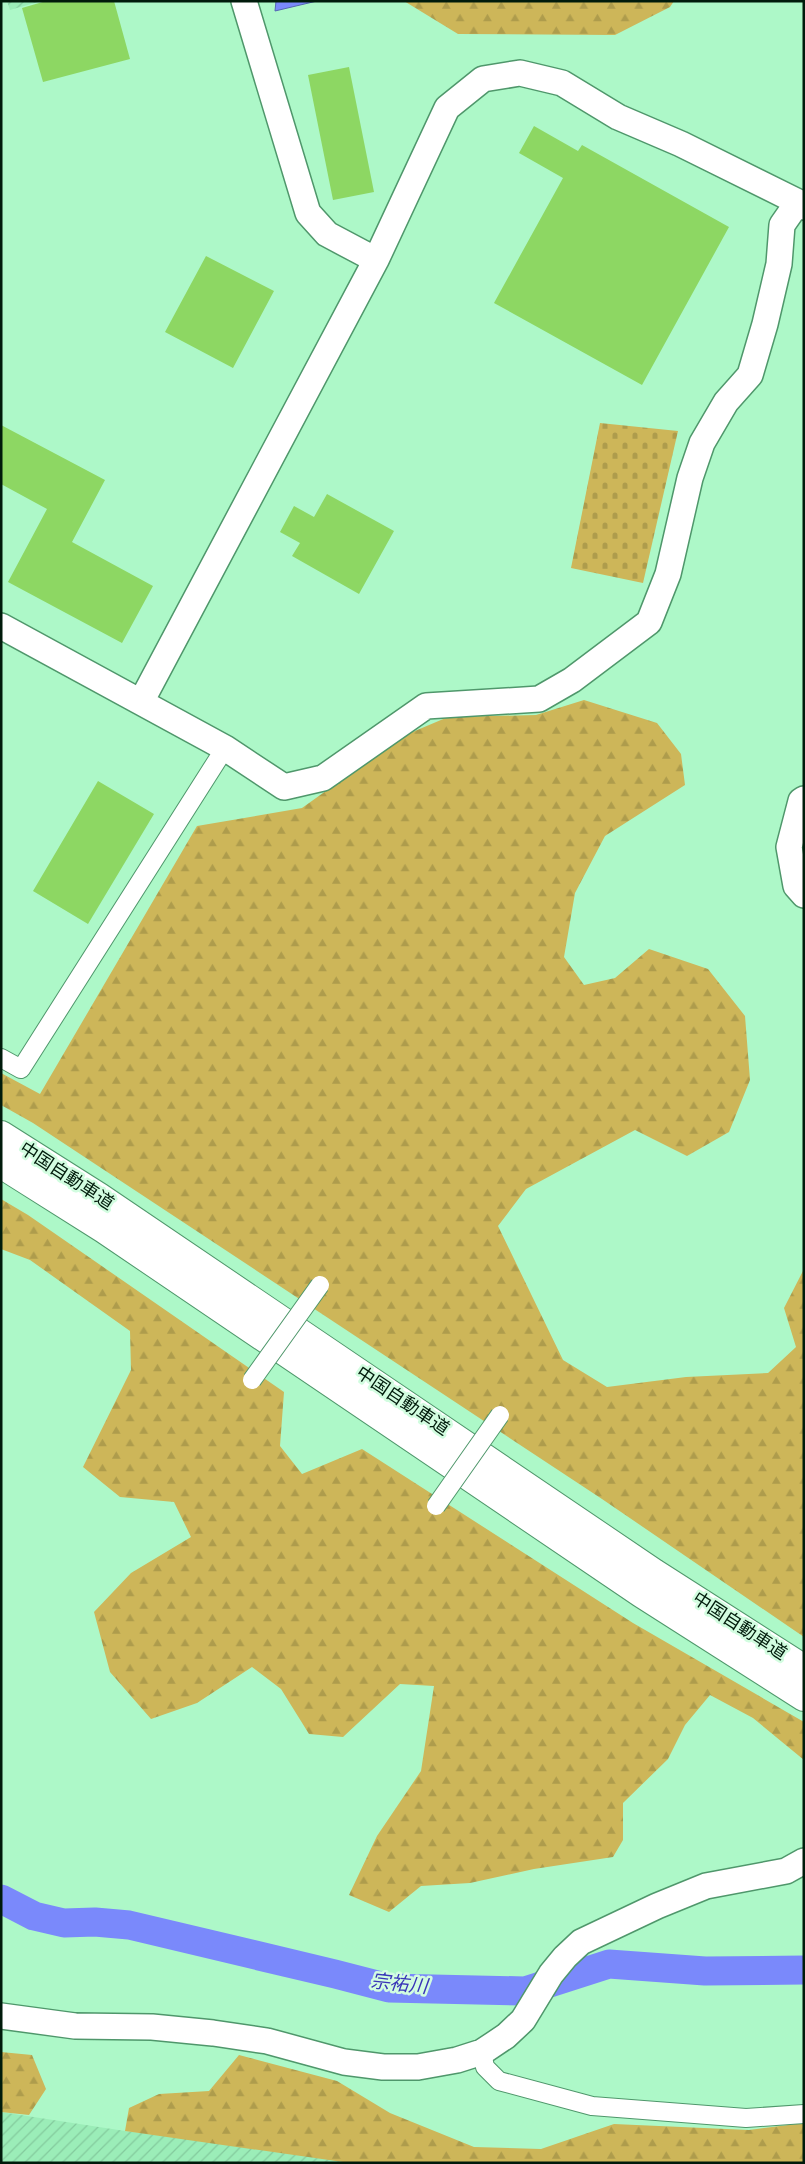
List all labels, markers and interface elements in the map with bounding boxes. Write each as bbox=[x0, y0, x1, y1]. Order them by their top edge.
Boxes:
street label: 中国自動車道 bbox=[14, 1138, 118, 1216]
street label: 中国自動車道 bbox=[351, 1362, 453, 1442]
street label: 中国自動車道 bbox=[687, 1588, 791, 1666]
water label: 宗祐川 bbox=[369, 1970, 431, 2000]

